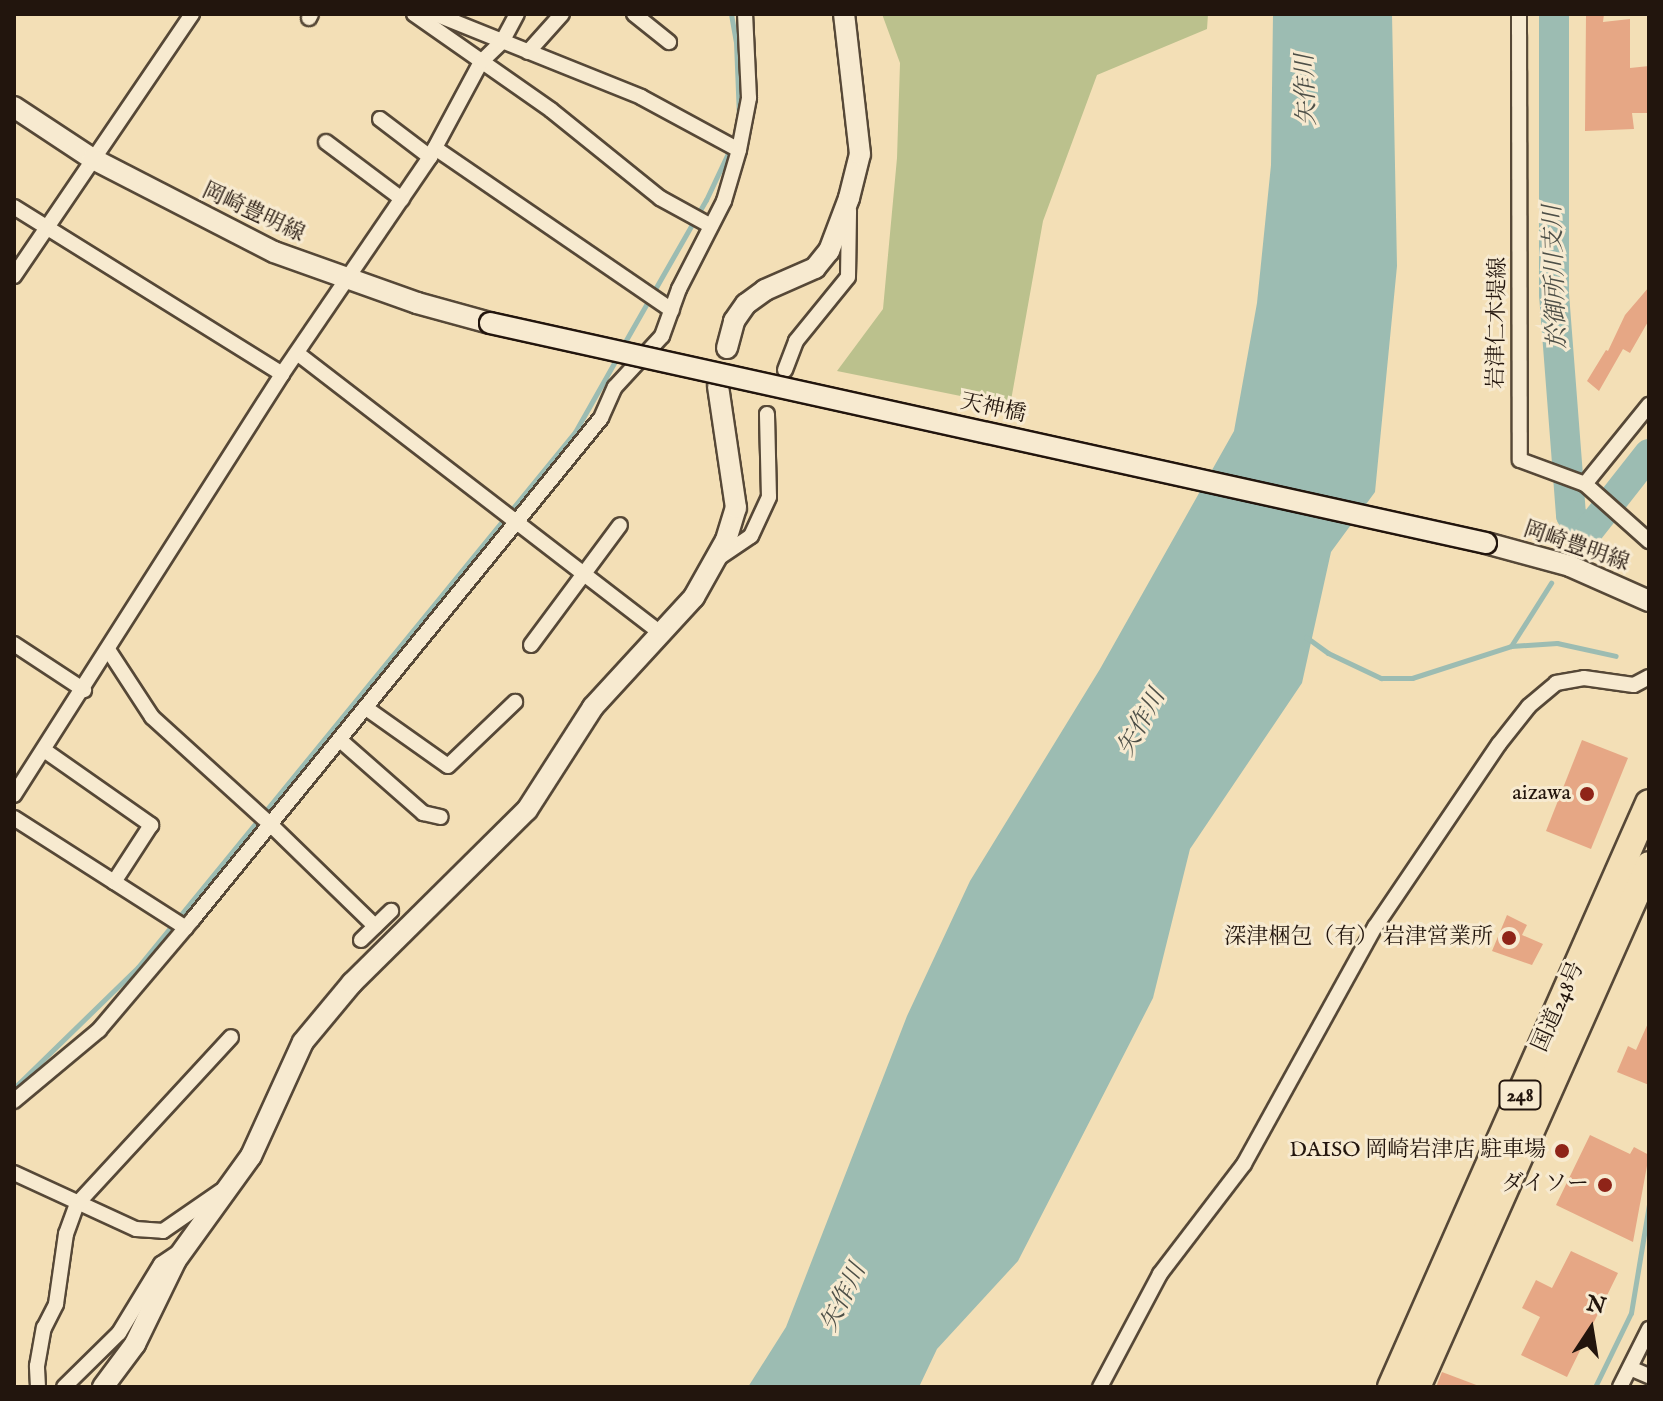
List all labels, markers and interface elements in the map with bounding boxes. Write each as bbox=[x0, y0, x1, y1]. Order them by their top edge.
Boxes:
water label: 矢作川 bbox=[1291, 54, 1323, 126]
street label: 岡崎豊明線 bbox=[198, 178, 308, 248]
water label: 於御所川支川 bbox=[1539, 205, 1573, 349]
street label: 岩津仁木堤線 bbox=[1484, 257, 1512, 389]
street label: 天神橋 bbox=[958, 389, 1028, 429]
street label: 岡崎豊明線 bbox=[1520, 517, 1632, 577]
water label: 矢作川 bbox=[1112, 685, 1172, 761]
place label: aizawa bbox=[1512, 781, 1571, 807]
marker: aizawa bbox=[1578, 785, 1596, 803]
place label: 深津梱包（有） 岩津営業所 bbox=[1224, 925, 1493, 951]
marker: 深津梱包（有） 岩津営業所 bbox=[1500, 929, 1518, 947]
street label: 国道248号 bbox=[1527, 958, 1591, 1056]
road number: 248 bbox=[1498, 1079, 1542, 1111]
place label: DAISO 岡崎岩津店 駐車場 bbox=[1289, 1138, 1546, 1164]
marker: DAISO 岡崎岩津店 駐車場 bbox=[1553, 1142, 1571, 1160]
place label: ダイソー bbox=[1501, 1172, 1589, 1198]
marker: ダイソー bbox=[1596, 1176, 1614, 1194]
water label: 矢作川 bbox=[815, 1259, 873, 1337]
north arrow bbox=[1551, 1289, 1631, 1369]
text: N bbox=[1584, 1290, 1608, 1321]

